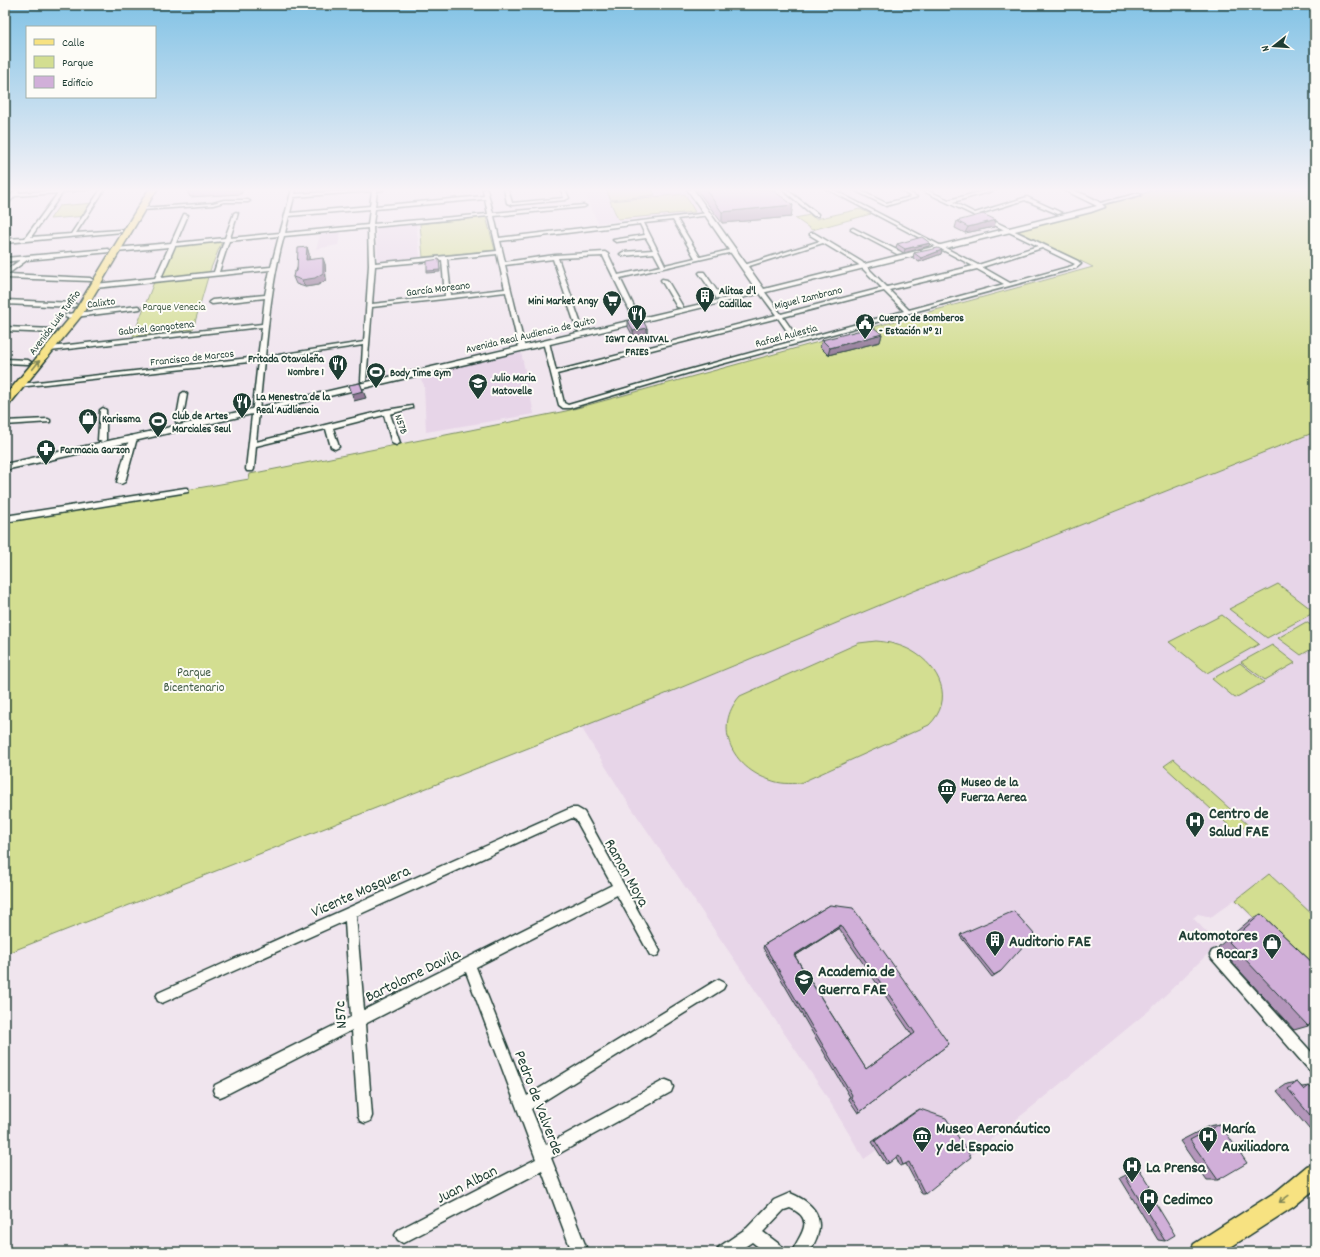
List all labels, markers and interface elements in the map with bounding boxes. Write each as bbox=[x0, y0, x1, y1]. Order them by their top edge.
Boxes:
legend bbox=[26, 26, 156, 98]
north arrow bbox=[1254, 26, 1294, 66]
text: Calle bbox=[62, 35, 85, 52]
text: N bbox=[1258, 43, 1275, 53]
text: Parque bbox=[62, 55, 93, 72]
text: Edificio bbox=[62, 75, 93, 92]
street label: García Moreano bbox=[405, 278, 471, 302]
street label: Miguel Zambrano bbox=[773, 283, 844, 315]
place label: Alitas d'l Cadillac bbox=[719, 284, 756, 313]
building icon: Alitas d'l Cadillac bbox=[694, 285, 716, 313]
street label: Avenida Luis Tufiño bbox=[26, 287, 86, 359]
supermarket icon: Mini Market Angy bbox=[601, 289, 623, 317]
street label: Calixto bbox=[86, 294, 116, 314]
place label: Mini Market Angy bbox=[528, 294, 599, 310]
park label: Parque Venecia bbox=[143, 300, 206, 316]
restaurant icon: IGWT CARNIVAL FRIES bbox=[626, 303, 648, 331]
place label: Cuerpo de Bomberos - Estación N° 21 bbox=[879, 311, 964, 340]
public building icon: Cuerpo de Bomberos - Estación N° 21 bbox=[854, 312, 876, 340]
street label: Avenida Real Audiencia de Quito bbox=[464, 313, 597, 359]
street label: Gabriel Gangotena bbox=[117, 317, 196, 341]
street label: Rafael Aulestia bbox=[754, 321, 820, 353]
place label: IGWT CARNIVAL FRIES bbox=[605, 332, 669, 361]
street label: Francisco de Marcos bbox=[149, 347, 235, 371]
place label: Fritada Otavaleña Nombre 1 bbox=[248, 352, 325, 381]
restaurant icon: Fritada Otavaleña Nombre 1 bbox=[327, 353, 349, 381]
one-way arrow bbox=[32, 360, 41, 371]
sports icon: Body Time Gym bbox=[365, 361, 387, 389]
place label: Body Time Gym bbox=[390, 366, 452, 382]
place label: Julio Maria Matovelle bbox=[492, 371, 536, 400]
school or university icon: Julio Maria Matovelle bbox=[467, 372, 489, 400]
place label: La Menestra de la Real Audliencia bbox=[256, 390, 331, 419]
restaurant icon: La Menestra de la Real Audliencia bbox=[231, 391, 253, 419]
shop icon: Karissma bbox=[77, 407, 99, 435]
place label: Club de Artes Marciales Seul bbox=[172, 409, 231, 438]
sports icon: Club de Artes Marciales Seul bbox=[147, 410, 169, 438]
place label: Karissma bbox=[102, 412, 141, 428]
street label: N57B bbox=[389, 413, 411, 437]
pharmacy icon: Farmacia Garzon bbox=[35, 438, 57, 466]
place label: Farmacia Garzon bbox=[60, 443, 130, 459]
park label: Parque Bicentenario bbox=[163, 664, 225, 698]
place label: Museo de la Fuerza Aerea bbox=[961, 774, 1027, 808]
museum icon: Museo de la Fuerza Aerea bbox=[936, 777, 958, 805]
place label: Centro de Salud FAE bbox=[1209, 803, 1269, 844]
hospital icon: Centro de Salud FAE bbox=[1184, 810, 1206, 838]
street label: Ramon Moya bbox=[598, 835, 654, 912]
street label: Vicente Mosquera bbox=[308, 860, 414, 924]
place label: Automotores Rocar3 bbox=[1178, 925, 1258, 966]
building icon: Auditorio FAE bbox=[984, 929, 1006, 957]
place label: Auditorio FAE bbox=[1009, 931, 1092, 954]
shop icon: Automotores Rocar3 bbox=[1261, 932, 1283, 960]
street label: Bartolome Davila bbox=[362, 943, 465, 1009]
place label: Academia de Guerra FAE bbox=[818, 961, 895, 1002]
school or university icon: Academia de Guerra FAE bbox=[793, 968, 815, 996]
street label: N57c bbox=[329, 1000, 354, 1030]
street label: Pedro de Valverde bbox=[507, 1047, 568, 1158]
place label: Museo Aeronáutico y del Espacio bbox=[936, 1118, 1050, 1159]
place label: María Auxiliadora bbox=[1222, 1118, 1290, 1159]
museum icon: Museo Aeronáutico y del Espacio bbox=[911, 1125, 933, 1153]
hospital icon: María Auxiliadora bbox=[1197, 1125, 1219, 1153]
hospital icon: La Prensa bbox=[1121, 1155, 1143, 1183]
place label: La Prensa bbox=[1146, 1157, 1207, 1180]
street label: Juan Alban bbox=[433, 1160, 502, 1210]
hospital icon: Cedimco bbox=[1138, 1187, 1160, 1215]
place label: Cedimco bbox=[1163, 1189, 1213, 1212]
one-way arrow bbox=[1279, 1195, 1290, 1203]

